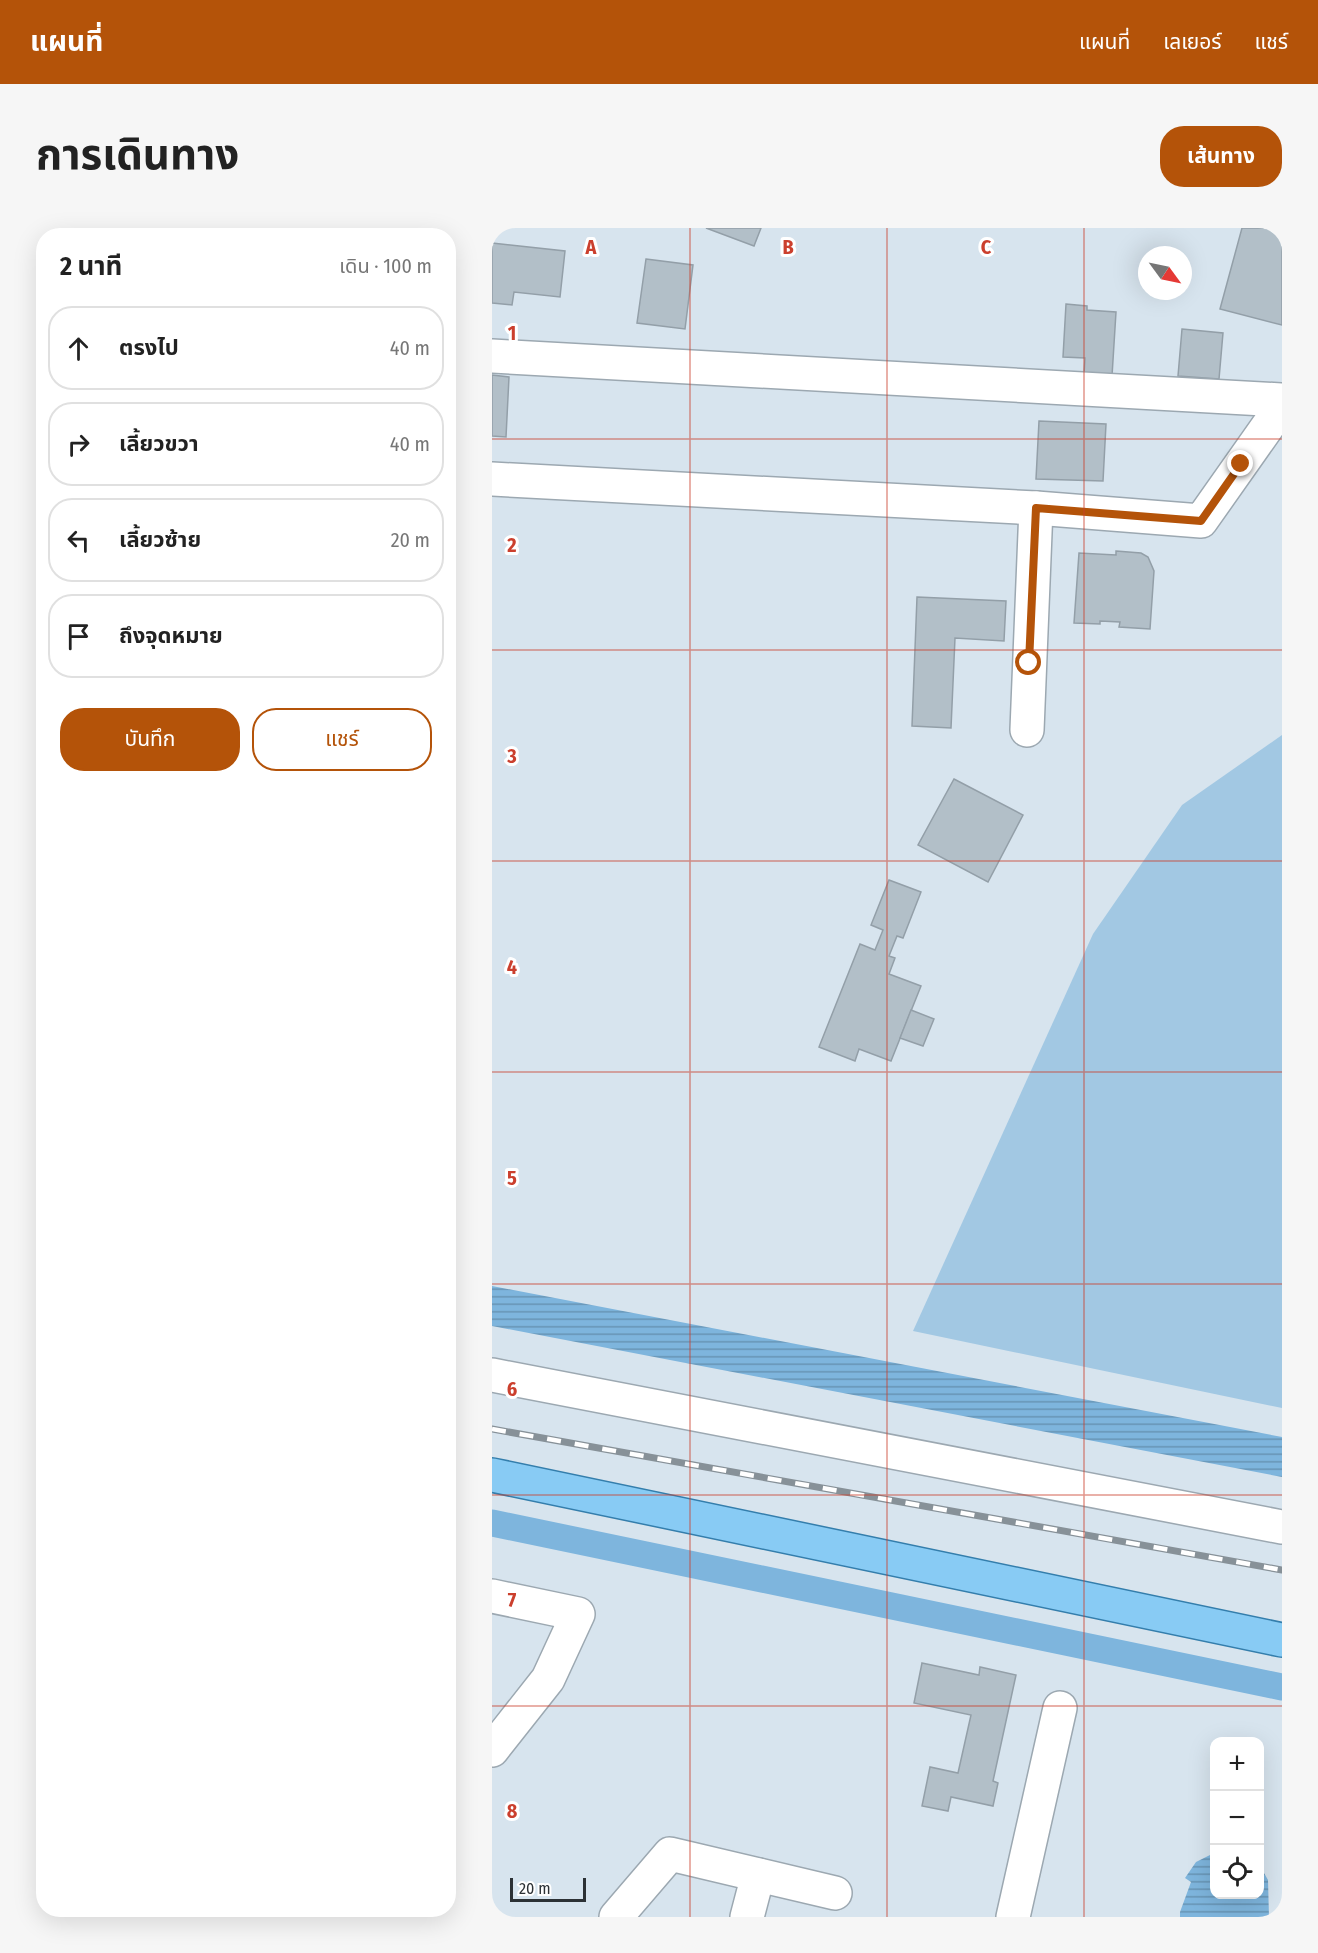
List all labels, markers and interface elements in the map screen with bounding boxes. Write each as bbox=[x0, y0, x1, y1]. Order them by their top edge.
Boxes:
text: แผนที่ bbox=[30, 25, 103, 58]
text: แผนที่ bbox=[1079, 29, 1130, 55]
text: เลเยอร์ bbox=[1163, 29, 1222, 55]
text: แชร์ bbox=[1255, 29, 1288, 55]
button: เส้นทาง bbox=[1160, 126, 1282, 187]
text: การเดินทาง bbox=[36, 130, 239, 180]
text: A bbox=[585, 235, 598, 259]
text: B bbox=[782, 235, 794, 259]
text: C bbox=[981, 235, 992, 259]
north arrow bbox=[1138, 246, 1192, 300]
text: 2 นาที bbox=[60, 251, 122, 282]
text: เดิน · 100 m bbox=[339, 254, 432, 278]
text: 1 bbox=[508, 321, 516, 345]
icon: ahead bbox=[62, 332, 95, 365]
text: ตรงไป bbox=[119, 334, 179, 361]
text: 40 m bbox=[390, 336, 430, 360]
icon: right bbox=[62, 428, 95, 461]
text: เลี้ยวขวา bbox=[119, 430, 199, 457]
text: 40 m bbox=[390, 432, 430, 456]
route end bbox=[1227, 450, 1253, 476]
icon: left bbox=[62, 524, 95, 557]
text: เลี้ยวซ้าย bbox=[119, 526, 201, 553]
text: 20 m bbox=[391, 528, 430, 552]
text: 2 bbox=[506, 533, 517, 557]
icon: arrive bbox=[62, 620, 95, 653]
text: ถึงจุดหมาย bbox=[119, 622, 223, 649]
route start bbox=[1015, 649, 1041, 675]
button: บันทึก bbox=[60, 708, 240, 771]
button: แชร์ bbox=[252, 708, 432, 771]
text: 3 bbox=[506, 744, 517, 768]
text: 4 bbox=[507, 955, 517, 979]
text: 5 bbox=[507, 1166, 517, 1190]
text: 6 bbox=[507, 1377, 517, 1401]
text: 7 bbox=[508, 1588, 517, 1612]
map controls bbox=[1210, 1737, 1264, 1899]
button: + bbox=[1210, 1737, 1264, 1791]
button: − bbox=[1210, 1791, 1264, 1845]
text: 8 bbox=[507, 1799, 518, 1823]
button: locate bbox=[1210, 1845, 1264, 1899]
scale bar bbox=[510, 1875, 586, 1902]
text: 20 m bbox=[519, 1879, 550, 1898]

